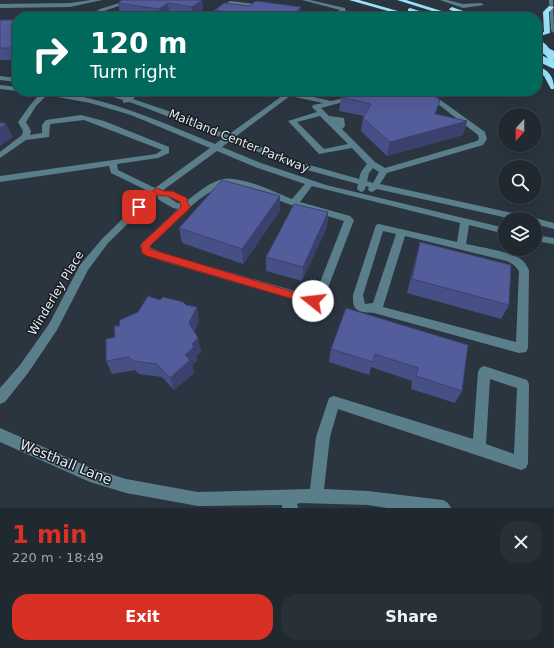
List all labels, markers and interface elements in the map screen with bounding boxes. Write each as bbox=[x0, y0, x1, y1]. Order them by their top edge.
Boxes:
text: 120 m bbox=[90, 27, 187, 60]
icon: right bbox=[24, 28, 76, 80]
text: Turn right bbox=[90, 61, 176, 82]
street label: Maitland Center Parkway bbox=[167, 106, 311, 176]
north arrow bbox=[498, 108, 542, 152]
map controls bbox=[498, 108, 542, 256]
button: search bbox=[498, 160, 542, 204]
pin bbox=[122, 190, 156, 224]
icon: arrive bbox=[128, 196, 150, 218]
button: layers bbox=[498, 212, 542, 256]
street label: Winderley Place bbox=[25, 248, 87, 338]
position arrow bbox=[292, 280, 334, 322]
street label: Westhall Lane bbox=[18, 436, 114, 488]
text: 1 min bbox=[12, 521, 87, 549]
button: close bbox=[500, 521, 542, 563]
text: 220 m · 18:49 bbox=[12, 550, 103, 565]
button: Exit bbox=[12, 594, 273, 640]
button: Share bbox=[281, 594, 542, 640]

